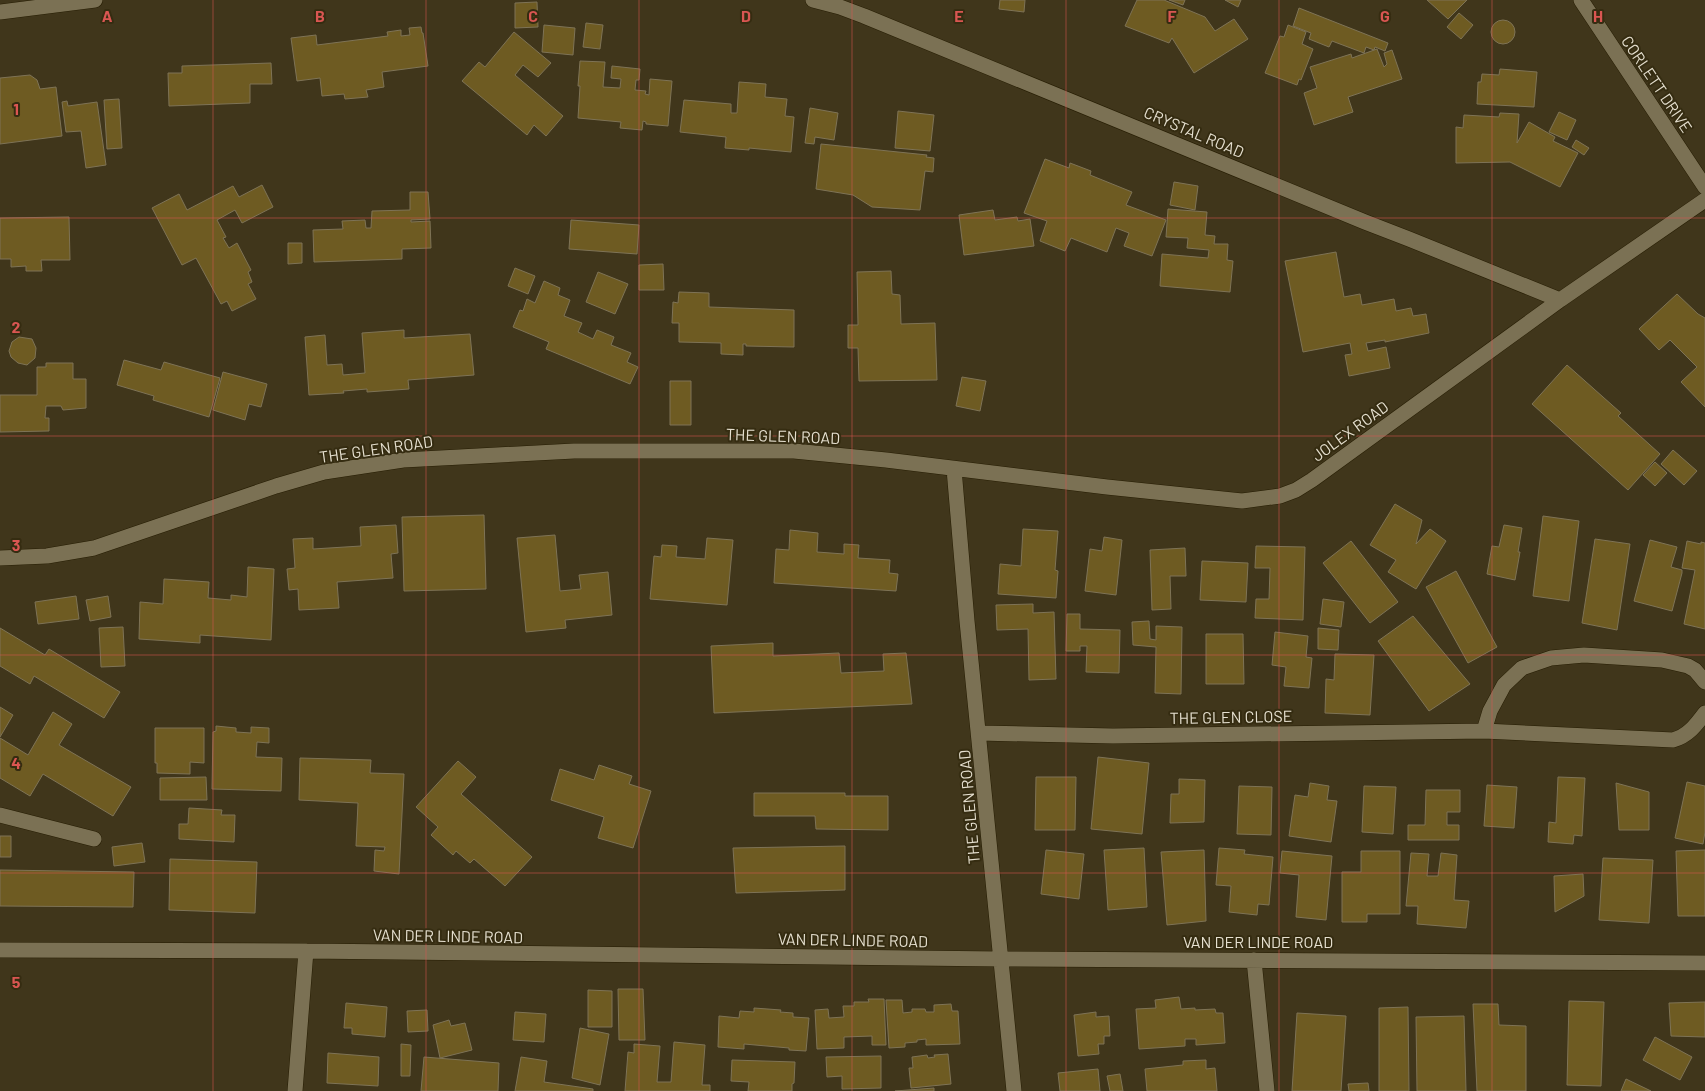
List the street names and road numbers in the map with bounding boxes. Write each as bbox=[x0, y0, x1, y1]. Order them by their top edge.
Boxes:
street label: CORLETT DRIVE bbox=[1618, 32, 1697, 136]
street label: CRYSTAL ROAD bbox=[1141, 102, 1247, 161]
street label: JOLEX ROAD bbox=[1308, 397, 1392, 465]
street label: THE GLEN ROAD bbox=[726, 424, 841, 447]
street label: THE GLEN ROAD bbox=[318, 431, 434, 466]
street label: THE GLEN CLOSE bbox=[1169, 706, 1293, 727]
street label: THE GLEN ROAD bbox=[954, 749, 983, 865]
street label: VAN DER LINDE ROAD bbox=[373, 925, 523, 946]
street label: VAN DER LINDE ROAD bbox=[778, 929, 928, 950]
street label: VAN DER LINDE ROAD bbox=[1183, 932, 1333, 951]

